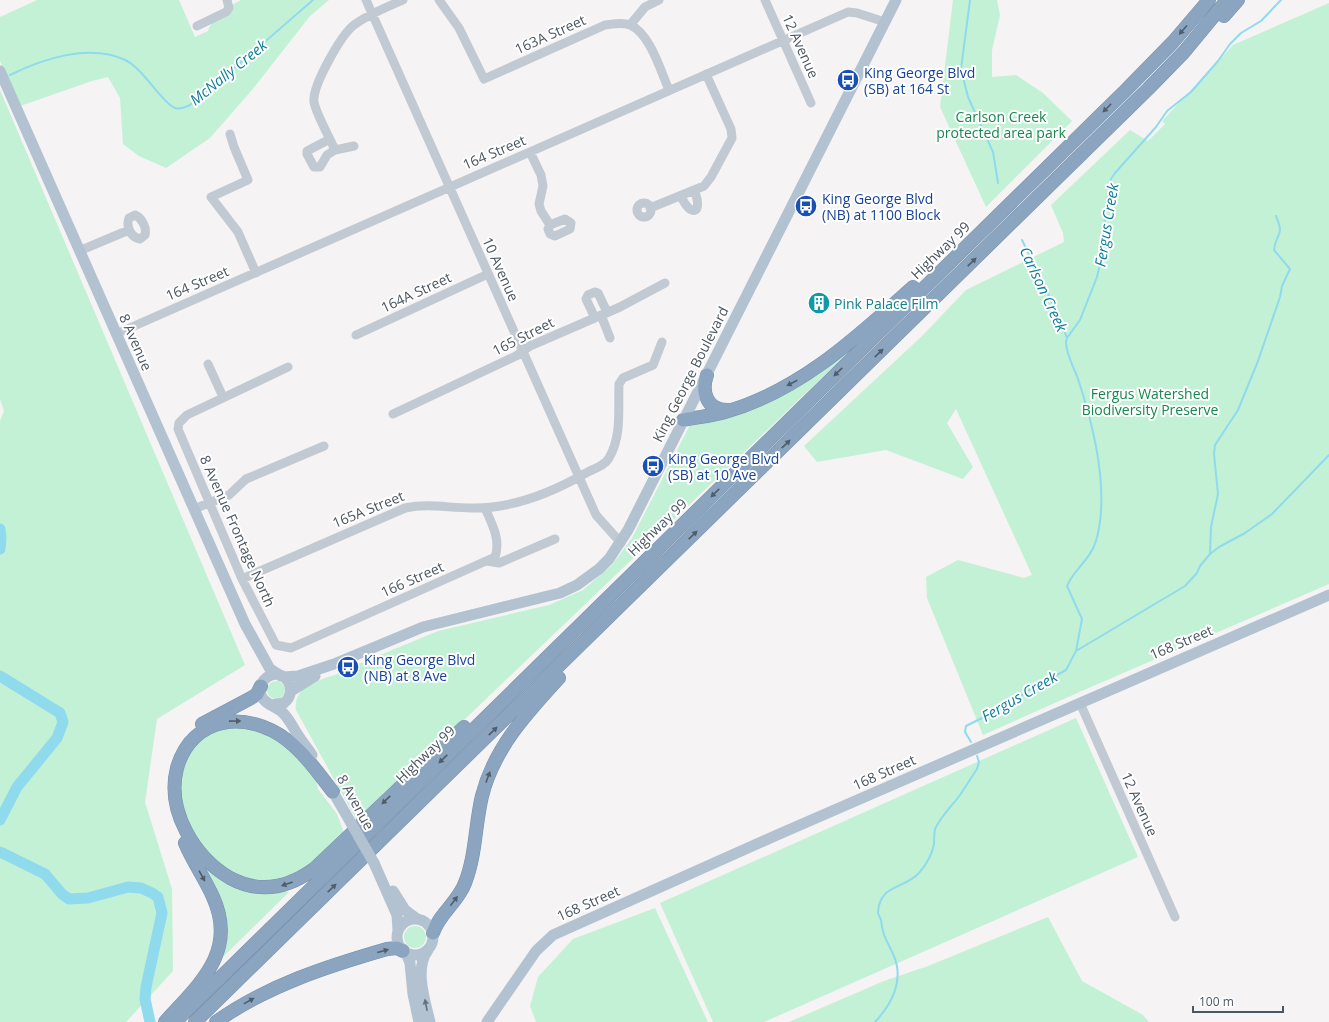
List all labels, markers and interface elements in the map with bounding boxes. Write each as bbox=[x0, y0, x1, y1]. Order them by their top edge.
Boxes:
street label: 163A Street bbox=[512, 10, 588, 58]
street label: 12 Avenue bbox=[778, 11, 824, 81]
one-way arrow bbox=[1179, 25, 1188, 35]
water label: McNally Creek bbox=[185, 34, 271, 109]
place label: King George Blvd (SB) at 164 St bbox=[864, 63, 975, 98]
bus stop icon: King George Blvd (SB) at 164 St bbox=[835, 67, 861, 93]
one-way arrow bbox=[1102, 104, 1112, 113]
park label: Carlson Creek protected area park bbox=[936, 107, 1066, 142]
street label: 164 Street bbox=[460, 130, 528, 174]
water label: Fergus Creek bbox=[1090, 181, 1123, 268]
place label: King George Blvd (NB) at 1100 Block bbox=[822, 189, 941, 224]
bus stop icon: King George Blvd (NB) at 1100 Block bbox=[793, 193, 819, 219]
street label: Highway 99 bbox=[906, 217, 974, 283]
street label: 10 Avenue bbox=[478, 234, 524, 304]
water label: Carlson Creek bbox=[1016, 243, 1073, 335]
one-way arrow bbox=[967, 257, 977, 267]
street label: 164 Street bbox=[163, 261, 231, 305]
street label: 164A Street bbox=[378, 267, 454, 317]
building icon: Pink Palace Film bbox=[806, 290, 832, 316]
place label: Pink Palace Film bbox=[834, 294, 939, 313]
street label: King George Boulevard bbox=[648, 303, 732, 445]
street label: 8 Avenue bbox=[115, 311, 157, 374]
street label: 165 Street bbox=[489, 312, 557, 360]
one-way arrow bbox=[874, 348, 884, 358]
one-way arrow bbox=[833, 367, 843, 377]
one-way arrow bbox=[786, 379, 798, 386]
park label: Fergus Watershed Biodiversity Preserve bbox=[1082, 384, 1218, 419]
one-way arrow bbox=[781, 439, 791, 449]
place label: King George Blvd (SB) at 10 Ave bbox=[668, 449, 779, 484]
street label: 8 Avenue Frontage North bbox=[196, 452, 280, 610]
bus stop icon: King George Blvd (SB) at 10 Ave bbox=[640, 453, 666, 479]
street label: 165A Street bbox=[329, 486, 407, 532]
one-way arrow bbox=[710, 488, 720, 497]
street label: Highway 99 bbox=[623, 494, 691, 560]
one-way arrow bbox=[688, 530, 698, 540]
street label: 166 Street bbox=[378, 557, 446, 601]
street label: 168 Street bbox=[1147, 620, 1215, 664]
place label: King George Blvd (NB) at 8 Ave bbox=[364, 650, 475, 685]
bus stop icon: King George Blvd (NB) at 8 Ave bbox=[335, 654, 361, 680]
water label: Fergus Creek bbox=[977, 666, 1061, 726]
one-way arrow bbox=[229, 718, 241, 725]
street label: Highway 99 bbox=[391, 721, 459, 787]
one-way arrow bbox=[488, 726, 498, 736]
street label: 168 Street bbox=[850, 750, 918, 794]
one-way arrow bbox=[438, 754, 448, 764]
street label: 12 Avenue bbox=[1117, 769, 1163, 839]
street label: 8 Avenue bbox=[333, 771, 379, 833]
one-way arrow bbox=[485, 771, 491, 783]
one-way arrow bbox=[381, 795, 391, 805]
one-way arrow bbox=[199, 870, 206, 882]
one-way arrow bbox=[281, 881, 293, 887]
street label: 168 Street bbox=[554, 881, 622, 925]
one-way arrow bbox=[327, 883, 337, 893]
one-way arrow bbox=[450, 896, 458, 907]
one-way arrow bbox=[377, 947, 389, 953]
scale bar bbox=[1193, 988, 1283, 1014]
text: 100 m bbox=[1199, 993, 1234, 1010]
one-way arrow bbox=[243, 998, 255, 1005]
one-way arrow bbox=[423, 999, 429, 1011]

